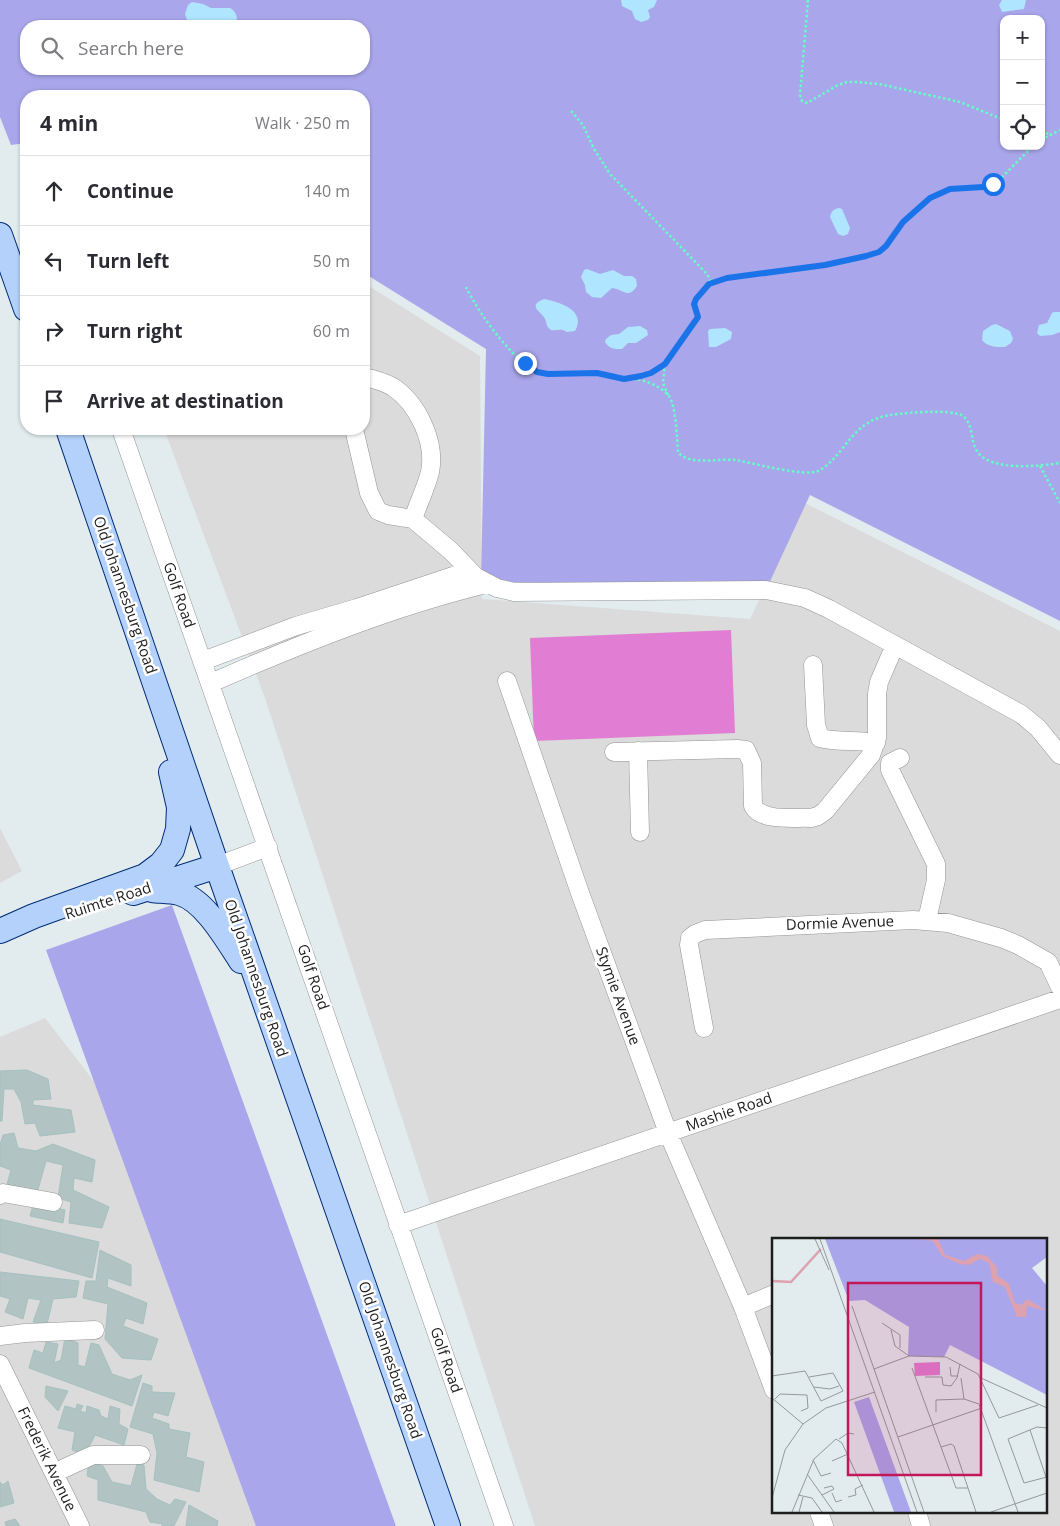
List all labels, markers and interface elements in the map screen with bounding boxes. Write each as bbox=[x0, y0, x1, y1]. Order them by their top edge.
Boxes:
map controls bbox=[1000, 15, 1045, 150]
button: + bbox=[1000, 15, 1045, 60]
search box bbox=[20, 20, 370, 75]
icon: search bbox=[38, 34, 66, 62]
text: Search here bbox=[78, 35, 184, 61]
button: − bbox=[1000, 60, 1045, 105]
button: locate bbox=[1000, 105, 1045, 150]
text: 4 min bbox=[40, 109, 98, 137]
text: Walk · 250 m bbox=[255, 112, 350, 134]
route start bbox=[982, 173, 1005, 196]
icon: ahead bbox=[40, 177, 68, 205]
text: Continue bbox=[87, 178, 174, 204]
text: 140 m bbox=[304, 180, 350, 202]
icon: left bbox=[40, 247, 68, 275]
text: Turn left bbox=[87, 248, 169, 274]
text: 50 m bbox=[313, 250, 350, 272]
icon: right bbox=[40, 317, 68, 345]
text: Turn right bbox=[87, 318, 182, 344]
text: 60 m bbox=[313, 320, 350, 342]
route end bbox=[514, 352, 537, 375]
icon: arrive bbox=[40, 387, 68, 415]
text: Arrive at destination bbox=[87, 388, 284, 414]
street label: Old Johannesburg Road bbox=[90, 513, 162, 676]
street label: Golf Road bbox=[159, 559, 201, 630]
street label: Ruimte Road bbox=[62, 877, 153, 923]
street label: Old Johannesburg Road bbox=[221, 896, 293, 1059]
street label: Dormie Avenue bbox=[786, 910, 894, 934]
street label: Golf Road bbox=[293, 941, 335, 1012]
street label: Stymie Avenue bbox=[592, 944, 646, 1048]
street label: Mashie Road bbox=[683, 1087, 775, 1135]
inset map bbox=[772, 1238, 1048, 1514]
street label: Old Johannesburg Road bbox=[355, 1278, 427, 1441]
street label: Golf Road bbox=[426, 1324, 468, 1395]
street label: Frederik Avenue bbox=[14, 1403, 82, 1514]

